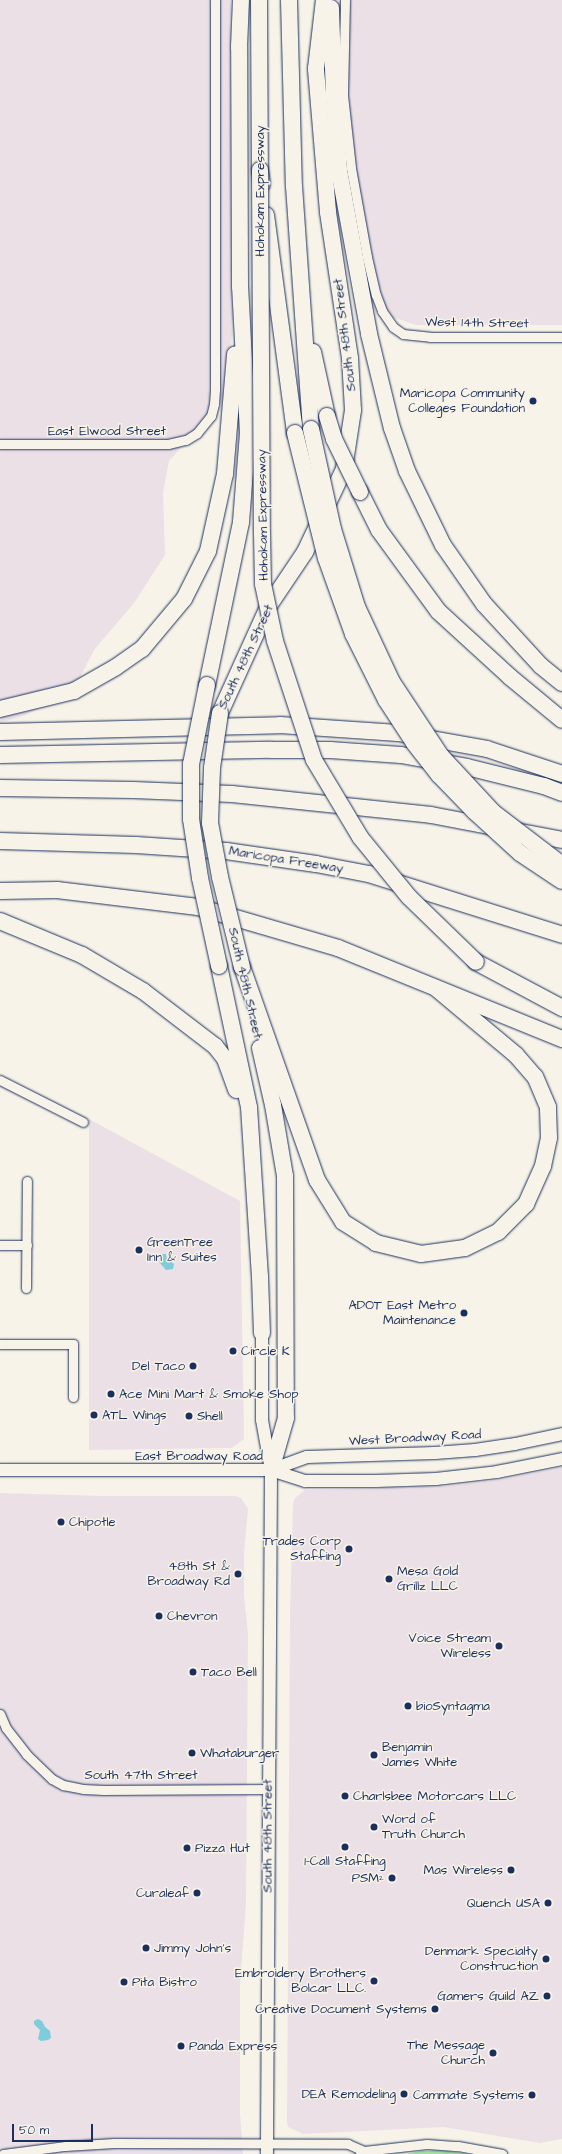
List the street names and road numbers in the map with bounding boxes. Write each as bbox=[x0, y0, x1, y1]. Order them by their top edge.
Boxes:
street label: Hohokam Expressway bbox=[252, 125, 268, 257]
street label: South 48th Street bbox=[330, 278, 360, 392]
street label: West 14th Street bbox=[425, 314, 529, 332]
street label: East Elwood Street bbox=[48, 423, 166, 439]
street label: Hohokam Expressway bbox=[254, 449, 272, 581]
street label: South 48th Street bbox=[215, 602, 277, 712]
street label: Maricopa Freeway bbox=[228, 843, 344, 877]
street label: South 48th Street bbox=[225, 926, 265, 1040]
street label: West Broadway Road bbox=[348, 1427, 482, 1449]
street label: East Broadway Road bbox=[135, 1448, 263, 1464]
street label: South 47th Street bbox=[84, 1767, 198, 1783]
street label: South 48th Street bbox=[260, 1779, 276, 1893]

